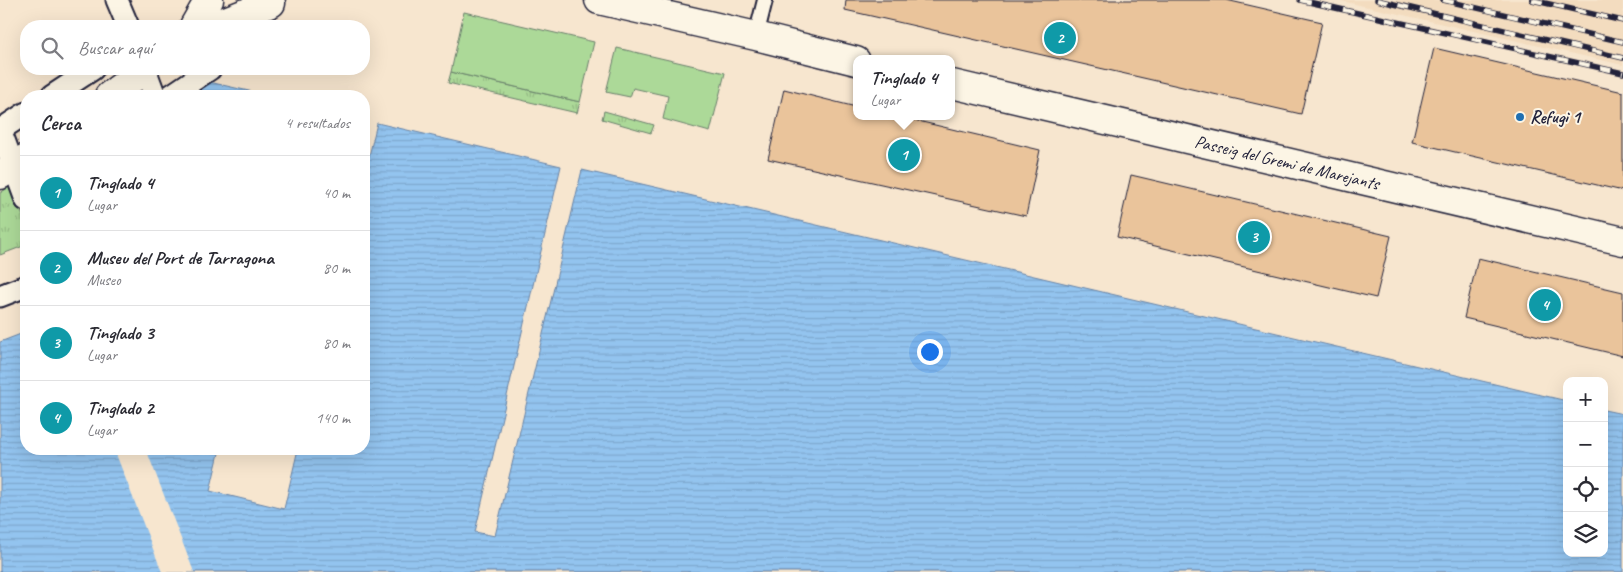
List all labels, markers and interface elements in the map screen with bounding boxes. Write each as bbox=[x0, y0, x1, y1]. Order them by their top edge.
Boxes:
pin: 2 bbox=[1044, 19, 1076, 57]
search box bbox=[20, 20, 370, 75]
icon: search bbox=[38, 34, 66, 62]
text: Buscar aquí bbox=[78, 36, 152, 60]
popup bbox=[853, 55, 955, 120]
text: Tinglado 4 bbox=[871, 66, 937, 90]
text: Lugar bbox=[871, 90, 901, 110]
place label: Refugi 1 bbox=[1530, 106, 1582, 128]
text: Cerca bbox=[40, 110, 81, 136]
marker: Refugi 1 bbox=[1514, 111, 1526, 123]
text: 4 resultados bbox=[285, 113, 350, 133]
street label: Passeig del Gremi de Marejants bbox=[1193, 130, 1383, 195]
pin: 1 bbox=[888, 136, 920, 174]
text: Tinglado 4 bbox=[87, 171, 154, 195]
text: 1 bbox=[52, 183, 60, 203]
text: 40 m bbox=[323, 183, 350, 203]
text: Lugar bbox=[87, 195, 117, 215]
pin: 3 bbox=[1238, 218, 1270, 256]
text: Museu del Port de Tarragona bbox=[87, 246, 274, 270]
text: 2 bbox=[52, 258, 60, 278]
text: 80 m bbox=[323, 258, 350, 278]
text: Museo bbox=[87, 270, 121, 290]
pin: 4 bbox=[1529, 286, 1561, 324]
text: Tinglado 3 bbox=[87, 321, 154, 345]
text: 3 bbox=[52, 333, 60, 353]
text: 80 m bbox=[323, 333, 350, 353]
your location bbox=[917, 339, 943, 365]
text: Lugar bbox=[87, 345, 117, 365]
map controls bbox=[1563, 377, 1608, 557]
button: + bbox=[1563, 377, 1608, 422]
text: Tinglado 2 bbox=[87, 396, 154, 420]
text: 4 bbox=[52, 408, 60, 428]
text: 140 m bbox=[316, 408, 350, 428]
text: Lugar bbox=[87, 420, 117, 440]
button: − bbox=[1563, 422, 1608, 467]
button: locate bbox=[1563, 467, 1608, 512]
button: layers bbox=[1563, 512, 1608, 557]

